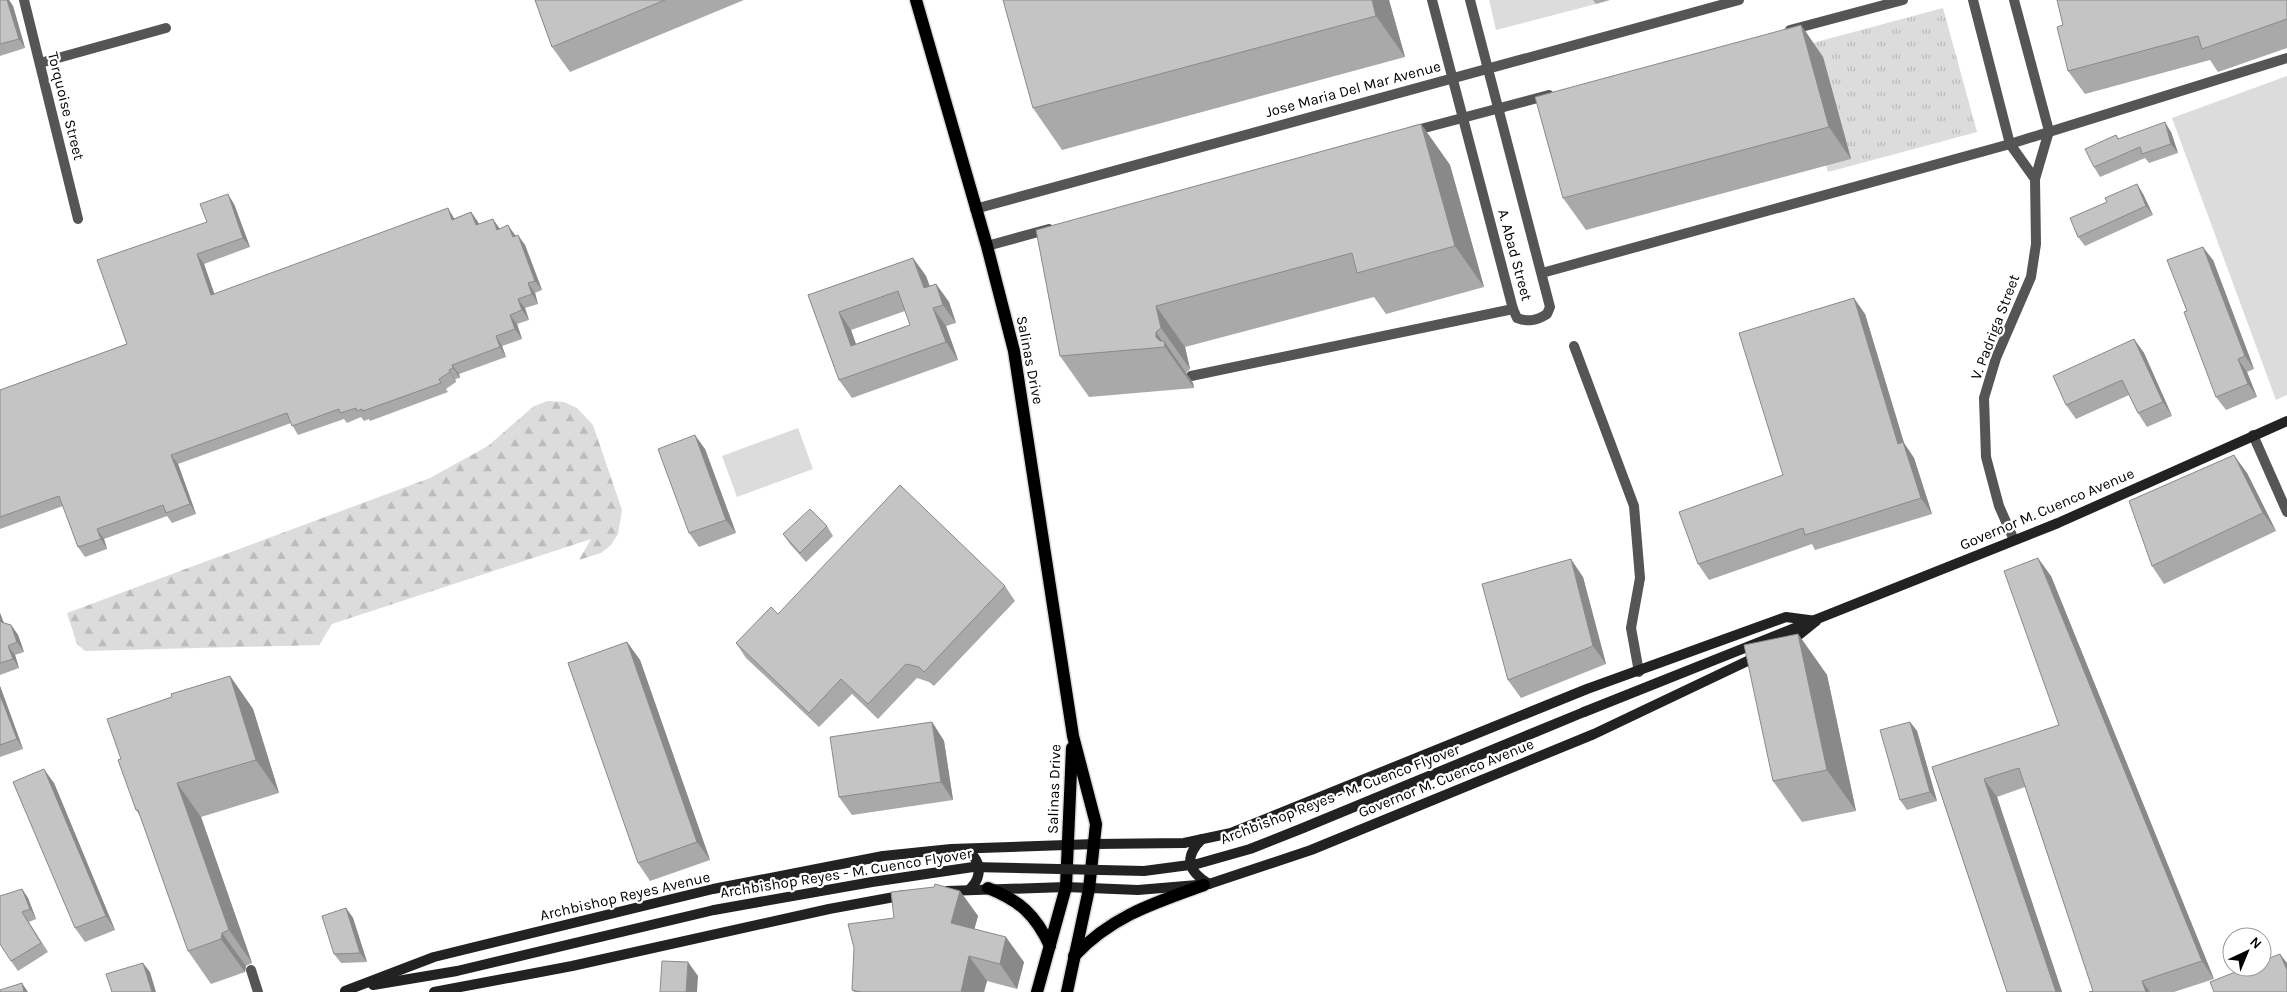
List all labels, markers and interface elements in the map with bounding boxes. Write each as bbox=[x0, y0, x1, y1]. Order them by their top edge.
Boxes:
street label: Torquoise Street bbox=[44, 50, 88, 162]
street label: Jose Maria Del Mar Avenue bbox=[1263, 57, 1443, 121]
street label: A. Abad Street bbox=[1494, 207, 1536, 303]
street label: V. Padriga Street bbox=[1967, 271, 2024, 382]
street label: Salinas Drive bbox=[1013, 314, 1047, 406]
street label: Governor M. Cuenco Avenue bbox=[1957, 464, 2137, 554]
street label: Governor M. Cuenco Avenue bbox=[1356, 735, 1536, 821]
street label: Archbishop Reyes - M. Cuenco Flyover bbox=[1218, 740, 1463, 848]
street label: Salinas Drive bbox=[1043, 744, 1065, 834]
street label: Archbishop Reyes - M. Cuenco Flyover bbox=[719, 844, 974, 902]
street label: Archbishop Reyes Avenue bbox=[538, 868, 712, 924]
north arrow bbox=[2222, 927, 2272, 977]
text: N bbox=[2246, 933, 2265, 953]

